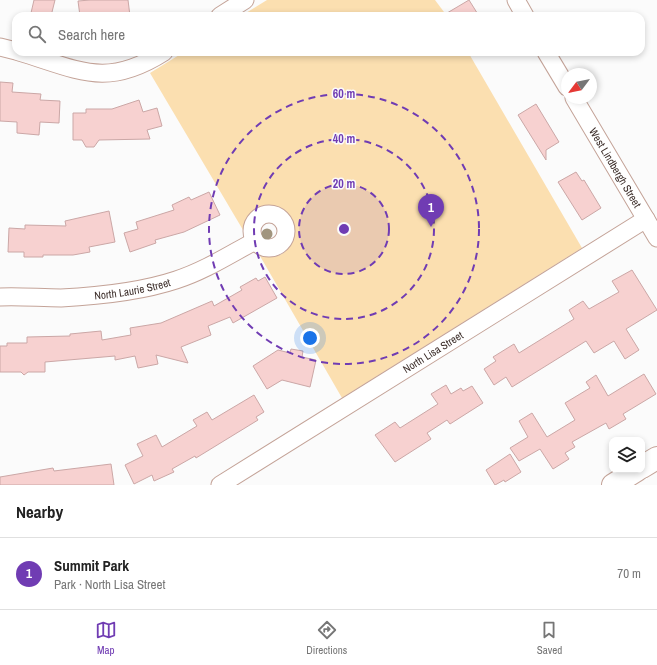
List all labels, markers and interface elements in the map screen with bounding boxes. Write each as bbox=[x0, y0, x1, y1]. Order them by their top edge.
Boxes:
search box bbox=[12, 12, 645, 56]
icon: search bbox=[26, 23, 48, 45]
text: Search here bbox=[58, 24, 125, 45]
north arrow bbox=[561, 68, 597, 104]
text: 60 m bbox=[333, 86, 355, 102]
street label: West Lindbergh Street bbox=[586, 125, 645, 211]
text: 40 m bbox=[333, 131, 355, 147]
text: 20 m bbox=[333, 176, 355, 192]
pin: 1 bbox=[418, 194, 444, 227]
centre of rings bbox=[337, 222, 351, 236]
street label: North Laurie Street bbox=[94, 275, 173, 303]
your location bbox=[300, 328, 320, 348]
street label: North Lisa Street bbox=[400, 328, 466, 376]
map controls bbox=[609, 437, 645, 473]
button: layers bbox=[609, 437, 645, 473]
text: Nearby bbox=[16, 500, 63, 523]
text: Summit Park bbox=[54, 555, 129, 576]
text: 1 bbox=[26, 565, 32, 582]
text: 70 m bbox=[617, 565, 641, 582]
text: Park · North Lisa Street bbox=[54, 576, 165, 593]
tab: Map bbox=[95, 619, 117, 657]
tab: Directions bbox=[306, 619, 347, 657]
tab: Saved bbox=[537, 619, 562, 657]

